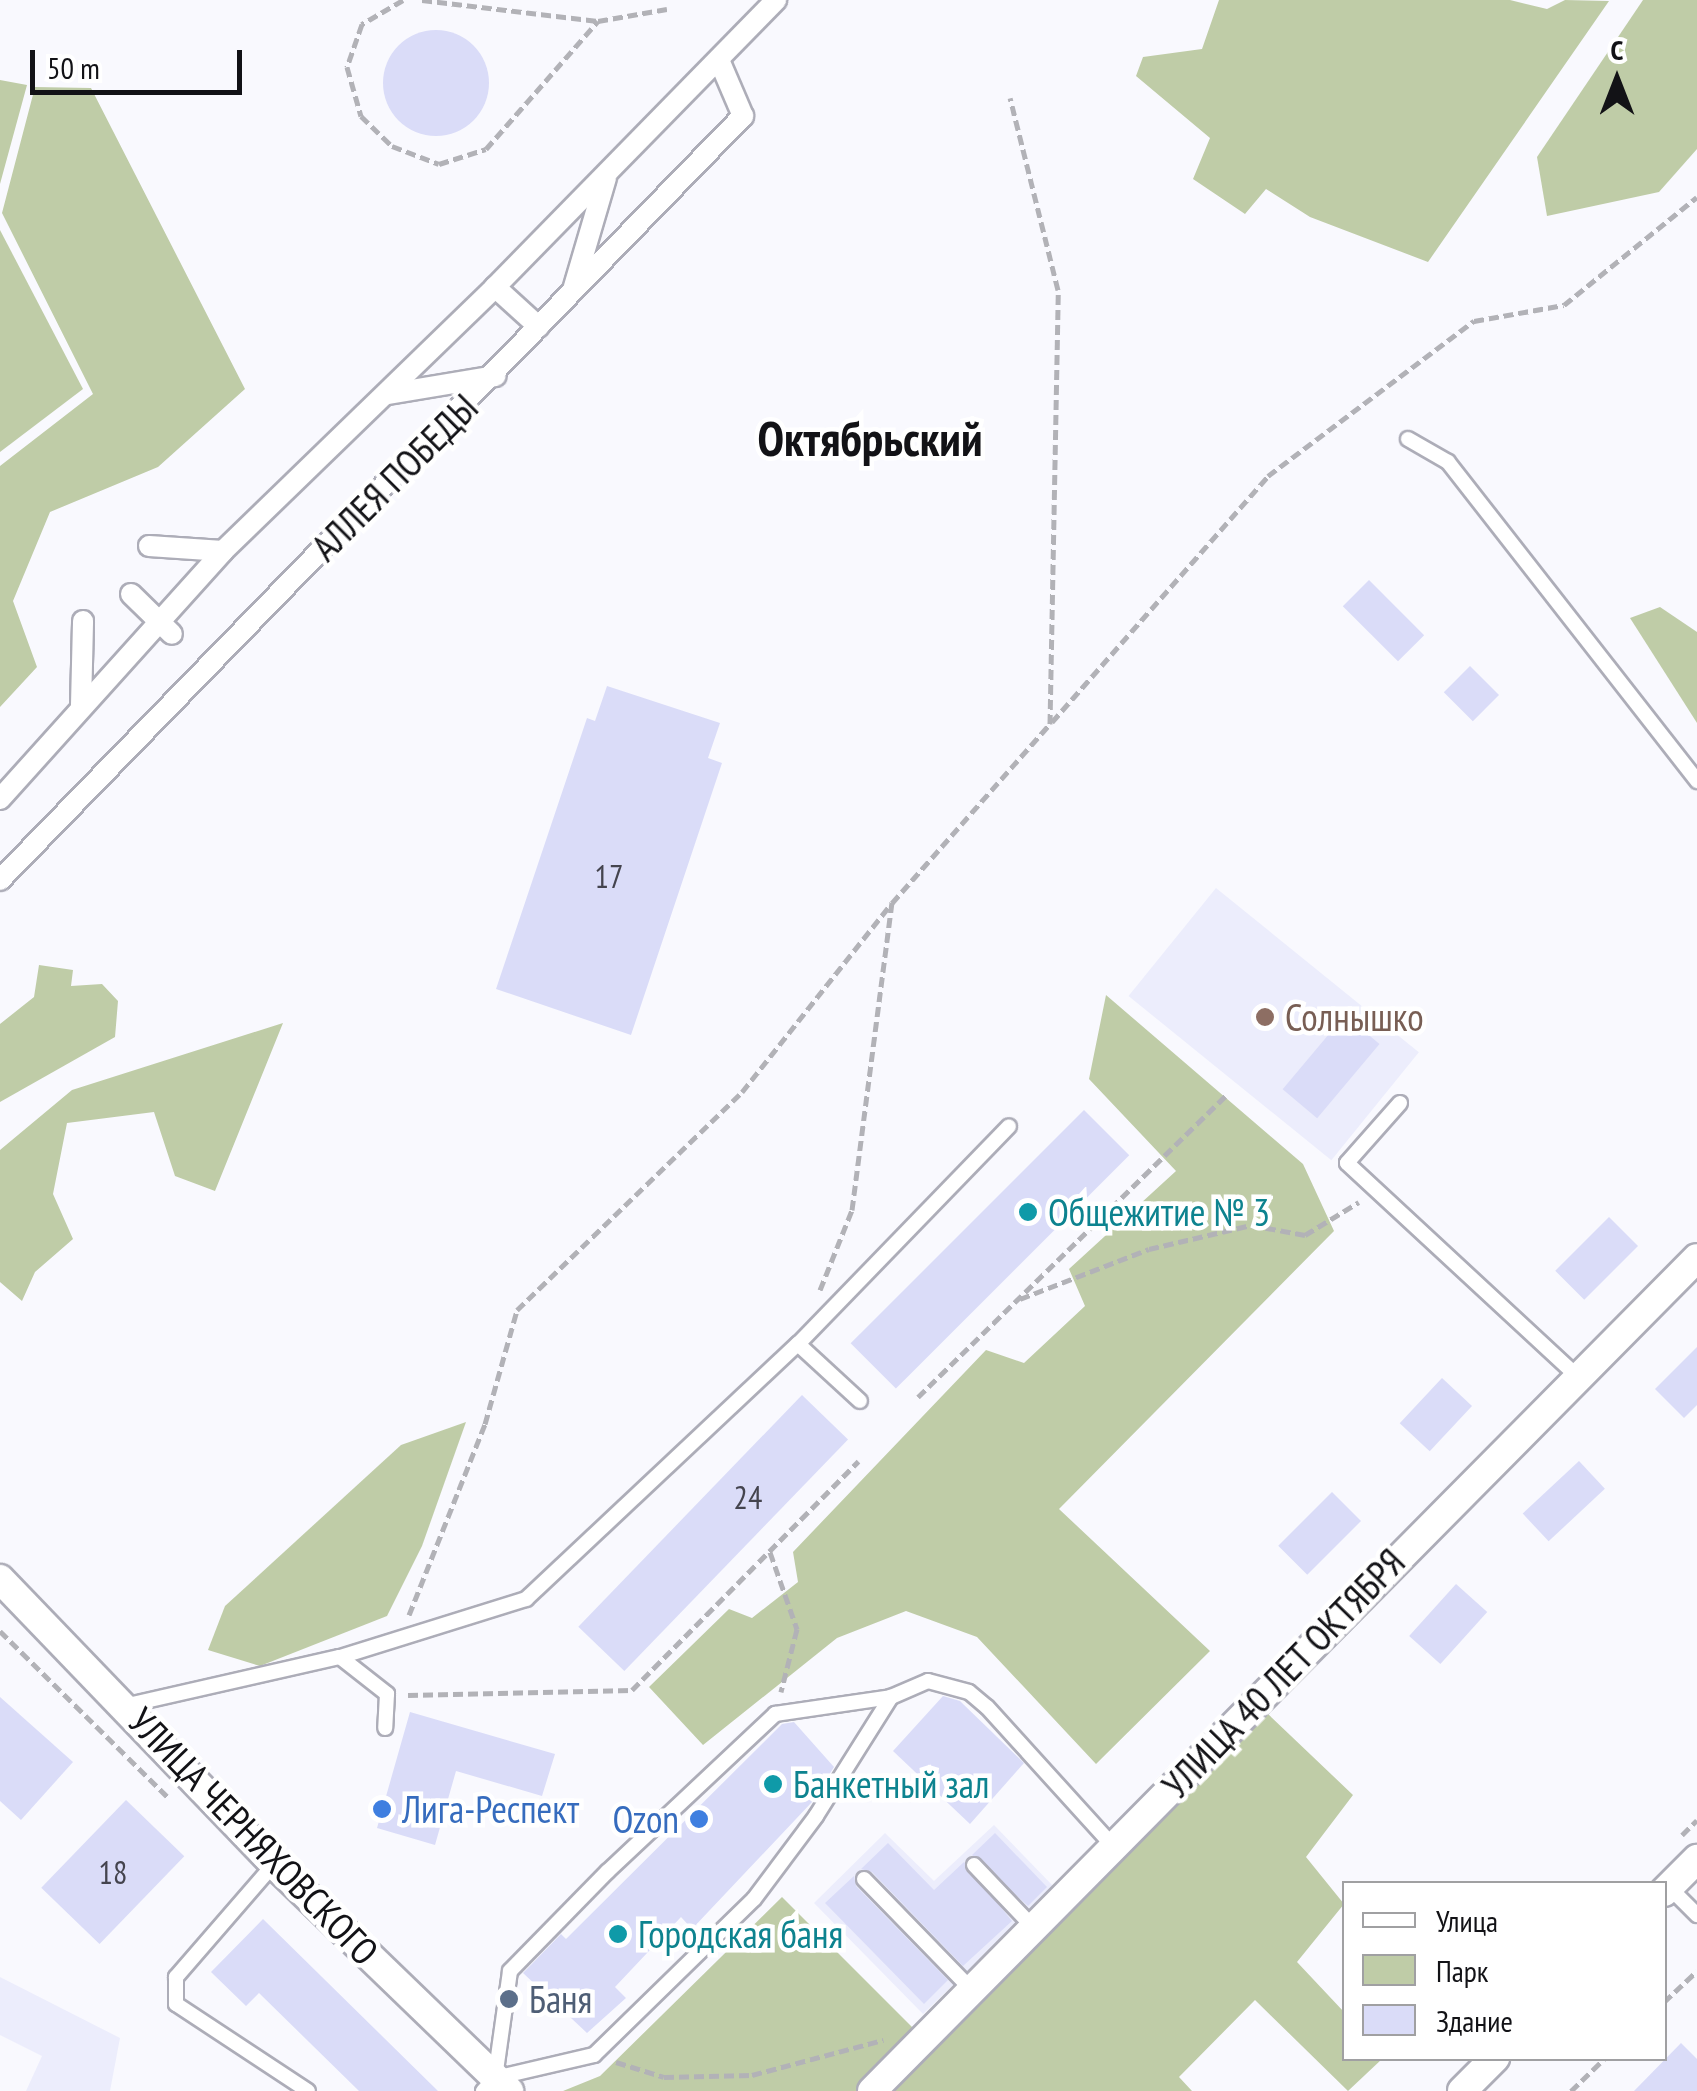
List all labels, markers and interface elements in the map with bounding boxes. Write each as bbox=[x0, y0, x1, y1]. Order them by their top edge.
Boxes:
scale bar bbox=[35, 30, 248, 92]
north arrow bbox=[1567, 30, 1667, 130]
text: С bbox=[1611, 31, 1623, 68]
text: 50 m bbox=[47, 48, 100, 87]
street label: АЛЛЕЯ ПОБЕДЫ bbox=[301, 384, 487, 570]
district label: Октябрьский bbox=[757, 410, 983, 468]
house number: 17 bbox=[595, 857, 623, 895]
place label: Солнышко bbox=[1285, 994, 1424, 1040]
marker: Солнышко bbox=[1254, 1006, 1276, 1028]
place label: Общежитие № 3 bbox=[1048, 1189, 1270, 1235]
marker: Общежитие № 3 bbox=[1017, 1201, 1039, 1223]
house number: 24 bbox=[734, 1478, 762, 1516]
street label: УЛИЦА 40 ЛЕТ ОКТЯБРЯ bbox=[1152, 1538, 1414, 1808]
street label: УЛИЦА ЧЕРНЯХОВСКОГО bbox=[119, 1698, 389, 1974]
place label: Банкетный зал bbox=[793, 1761, 990, 1807]
marker: Банкетный зал bbox=[762, 1773, 784, 1795]
place label: Лига-Респект bbox=[402, 1786, 579, 1832]
place label: Ozon bbox=[612, 1796, 679, 1842]
marker: Лига-Респект bbox=[371, 1798, 393, 1820]
marker: Ozon bbox=[688, 1808, 710, 1830]
house number: 18 bbox=[99, 1853, 127, 1891]
legend bbox=[1342, 1881, 1667, 2061]
text: Улица bbox=[1436, 1901, 1498, 1940]
place label: Городская баня bbox=[638, 1911, 843, 1957]
marker: Городская баня bbox=[607, 1923, 629, 1945]
text: Парк bbox=[1436, 1951, 1488, 1990]
place label: Баня bbox=[529, 1976, 592, 2022]
marker: Баня bbox=[498, 1988, 520, 2010]
text: Здание bbox=[1436, 2001, 1513, 2040]

